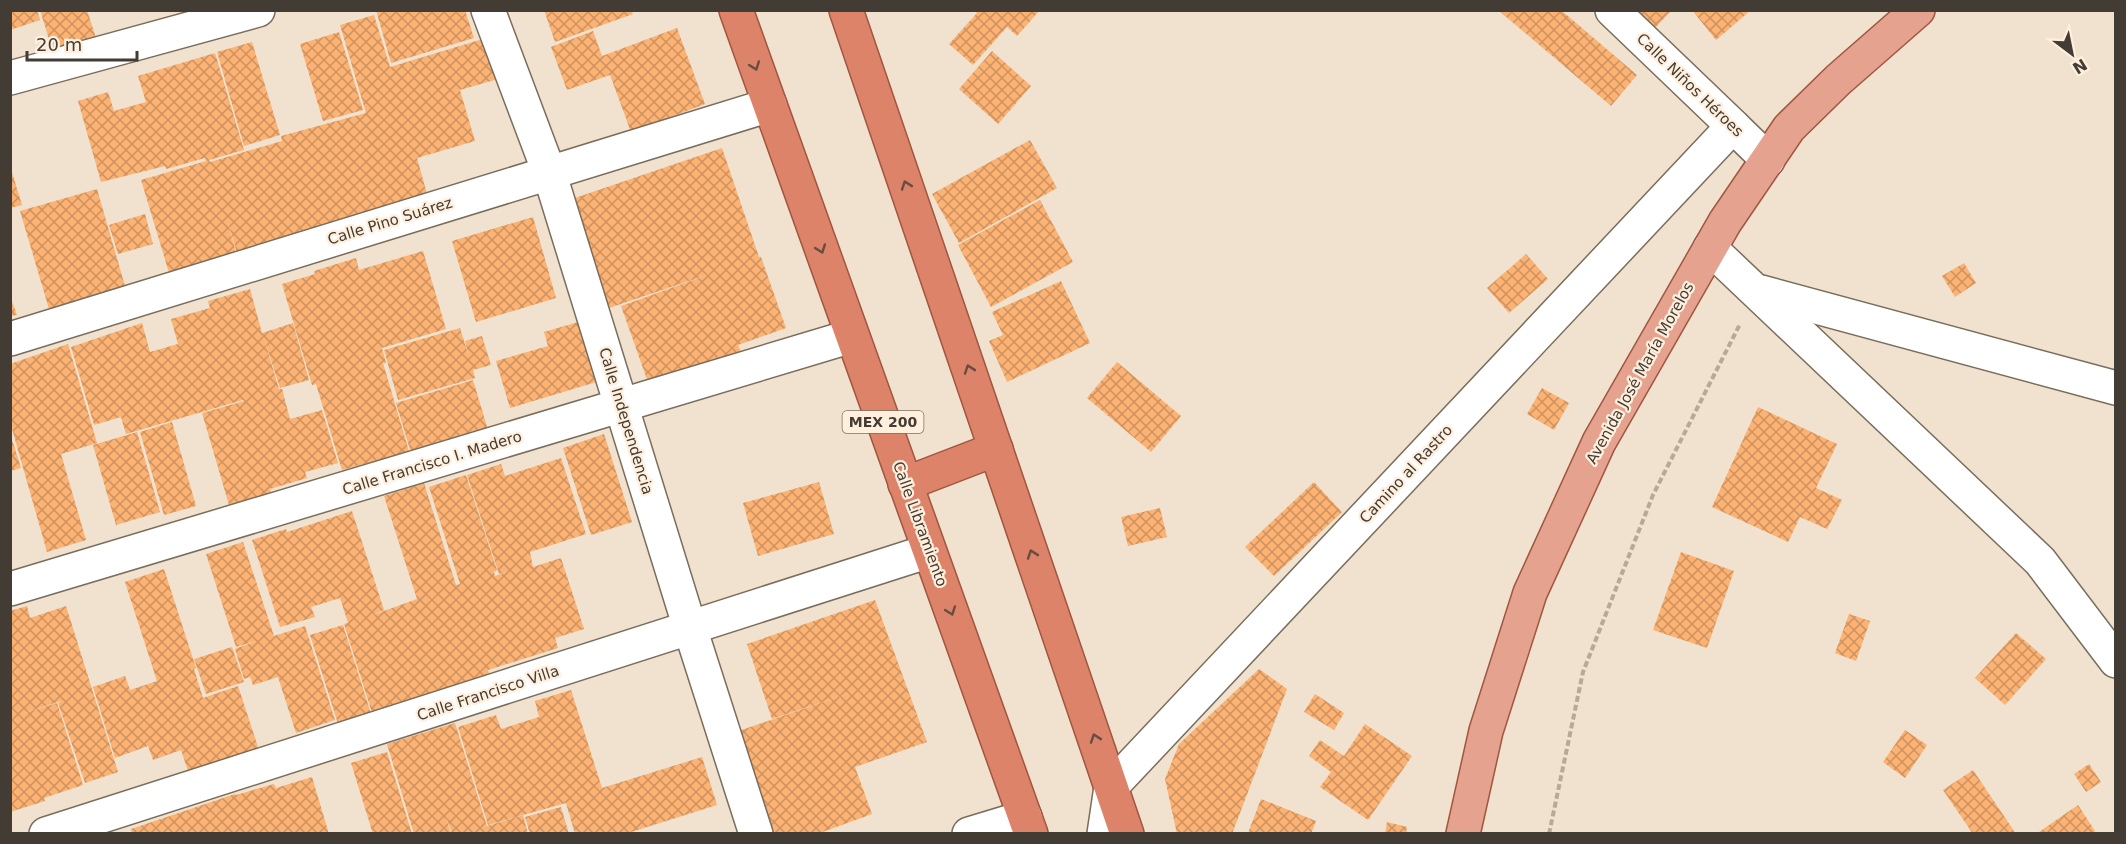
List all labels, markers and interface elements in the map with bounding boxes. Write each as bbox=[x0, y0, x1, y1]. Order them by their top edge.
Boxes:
scale bar bbox=[27, 24, 136, 62]
north arrow bbox=[2042, 24, 2102, 84]
street label: Calle Niños Héroes bbox=[1633, 29, 1747, 141]
text: 20 m bbox=[36, 34, 82, 55]
text: N bbox=[2069, 55, 2090, 78]
one-way arrow bbox=[748, 60, 761, 70]
one-way arrow bbox=[900, 180, 913, 191]
street label: Calle Pino Suárez bbox=[325, 193, 455, 249]
one-way arrow bbox=[814, 243, 827, 254]
street label: Avenida José María Morelos bbox=[1582, 279, 1698, 467]
street label: Calle Independencia bbox=[595, 345, 657, 497]
one-way arrow bbox=[963, 364, 976, 375]
road number: MEX 200 bbox=[842, 411, 924, 433]
street label: Camino al Rastro bbox=[1356, 421, 1456, 527]
street label: Calle Francisco I. Madero bbox=[340, 427, 524, 499]
street label: Calle Libramiento bbox=[889, 459, 951, 589]
one-way arrow bbox=[1026, 549, 1039, 560]
one-way arrow bbox=[943, 605, 956, 616]
street label: Calle Francisco Villa bbox=[415, 662, 561, 724]
one-way arrow bbox=[1089, 733, 1102, 744]

